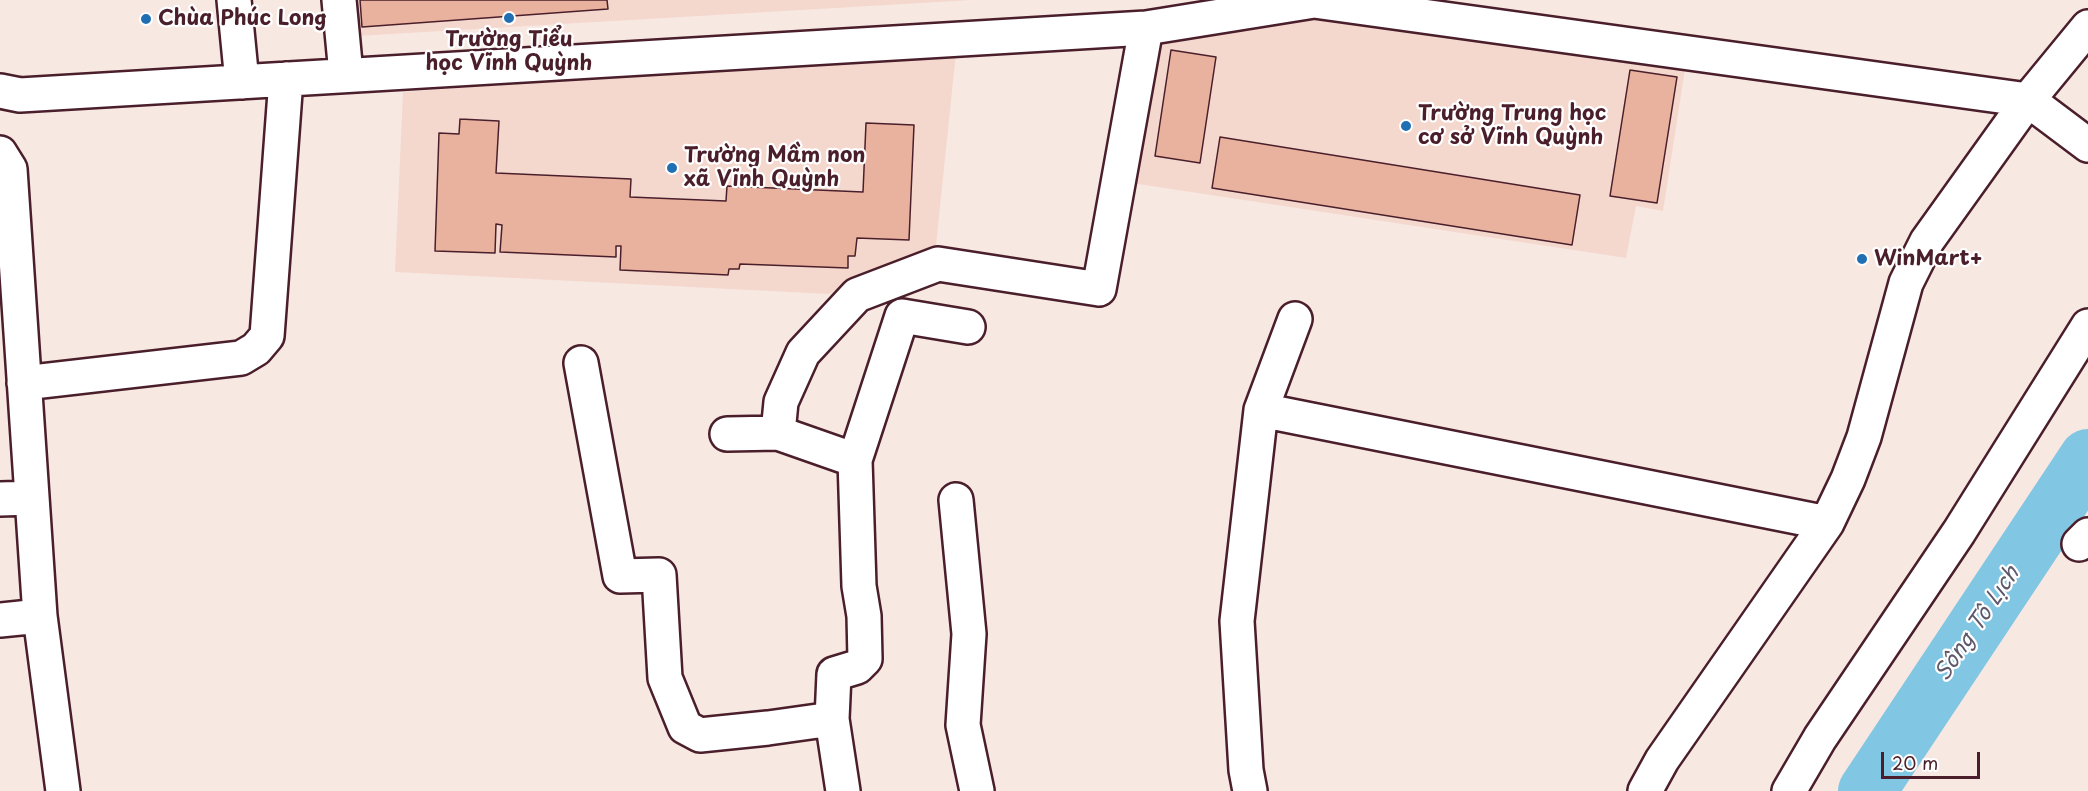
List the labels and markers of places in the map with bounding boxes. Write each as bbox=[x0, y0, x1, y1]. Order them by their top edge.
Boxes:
place label: Chùa Phúc Long bbox=[158, 6, 327, 32]
marker: Trường Tiểu học Vĩnh Quỳnh bbox=[502, 11, 516, 25]
marker: Chùa Phúc Long bbox=[139, 12, 153, 26]
place label: Trường Tiểu học Vĩnh Quỳnh bbox=[426, 27, 592, 77]
place label: Trường Trung học cơ sở Vĩnh Quỳnh bbox=[1418, 101, 1606, 151]
marker: Trường Trung học cơ sở Vĩnh Quỳnh bbox=[1399, 119, 1413, 133]
place label: Trường Mầm non xã Vĩnh Quỳnh bbox=[684, 143, 865, 193]
marker: Trường Mầm non xã Vĩnh Quỳnh bbox=[665, 161, 679, 175]
place label: WinMart+ bbox=[1874, 246, 1983, 272]
marker: WinMart+ bbox=[1855, 252, 1869, 266]

